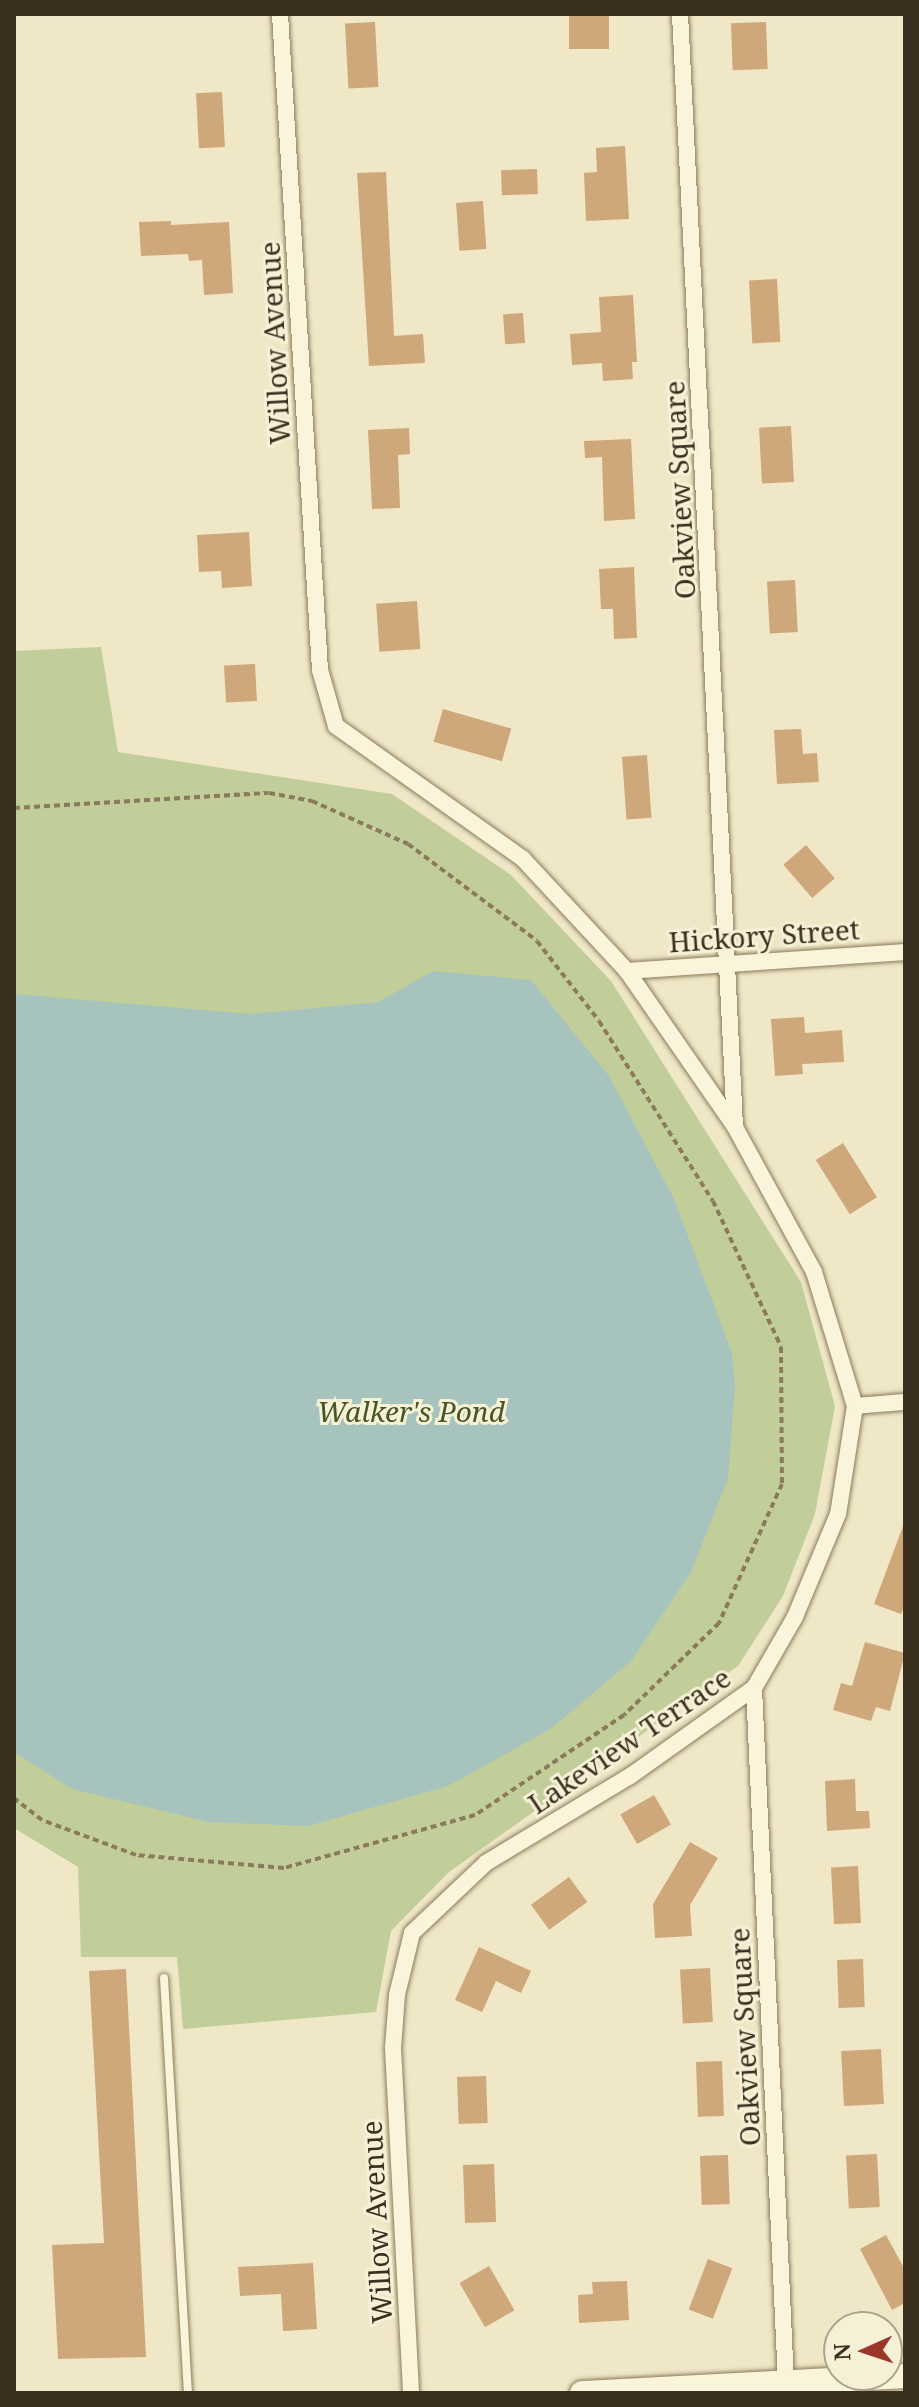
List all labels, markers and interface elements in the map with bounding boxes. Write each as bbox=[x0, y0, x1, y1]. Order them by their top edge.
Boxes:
street label: Willow Avenue bbox=[252, 241, 296, 445]
street label: Oakview Square bbox=[657, 380, 701, 600]
street label: Hickory Street bbox=[667, 912, 861, 958]
park label: Walker's Pond bbox=[317, 1394, 505, 1428]
street label: Lakeview Terrace bbox=[522, 1660, 736, 1820]
street label: Oakview Square bbox=[722, 1927, 766, 2147]
street label: Willow Avenue bbox=[354, 2120, 398, 2324]
north arrow bbox=[823, 2311, 903, 2391]
text: N bbox=[826, 2343, 856, 2362]

